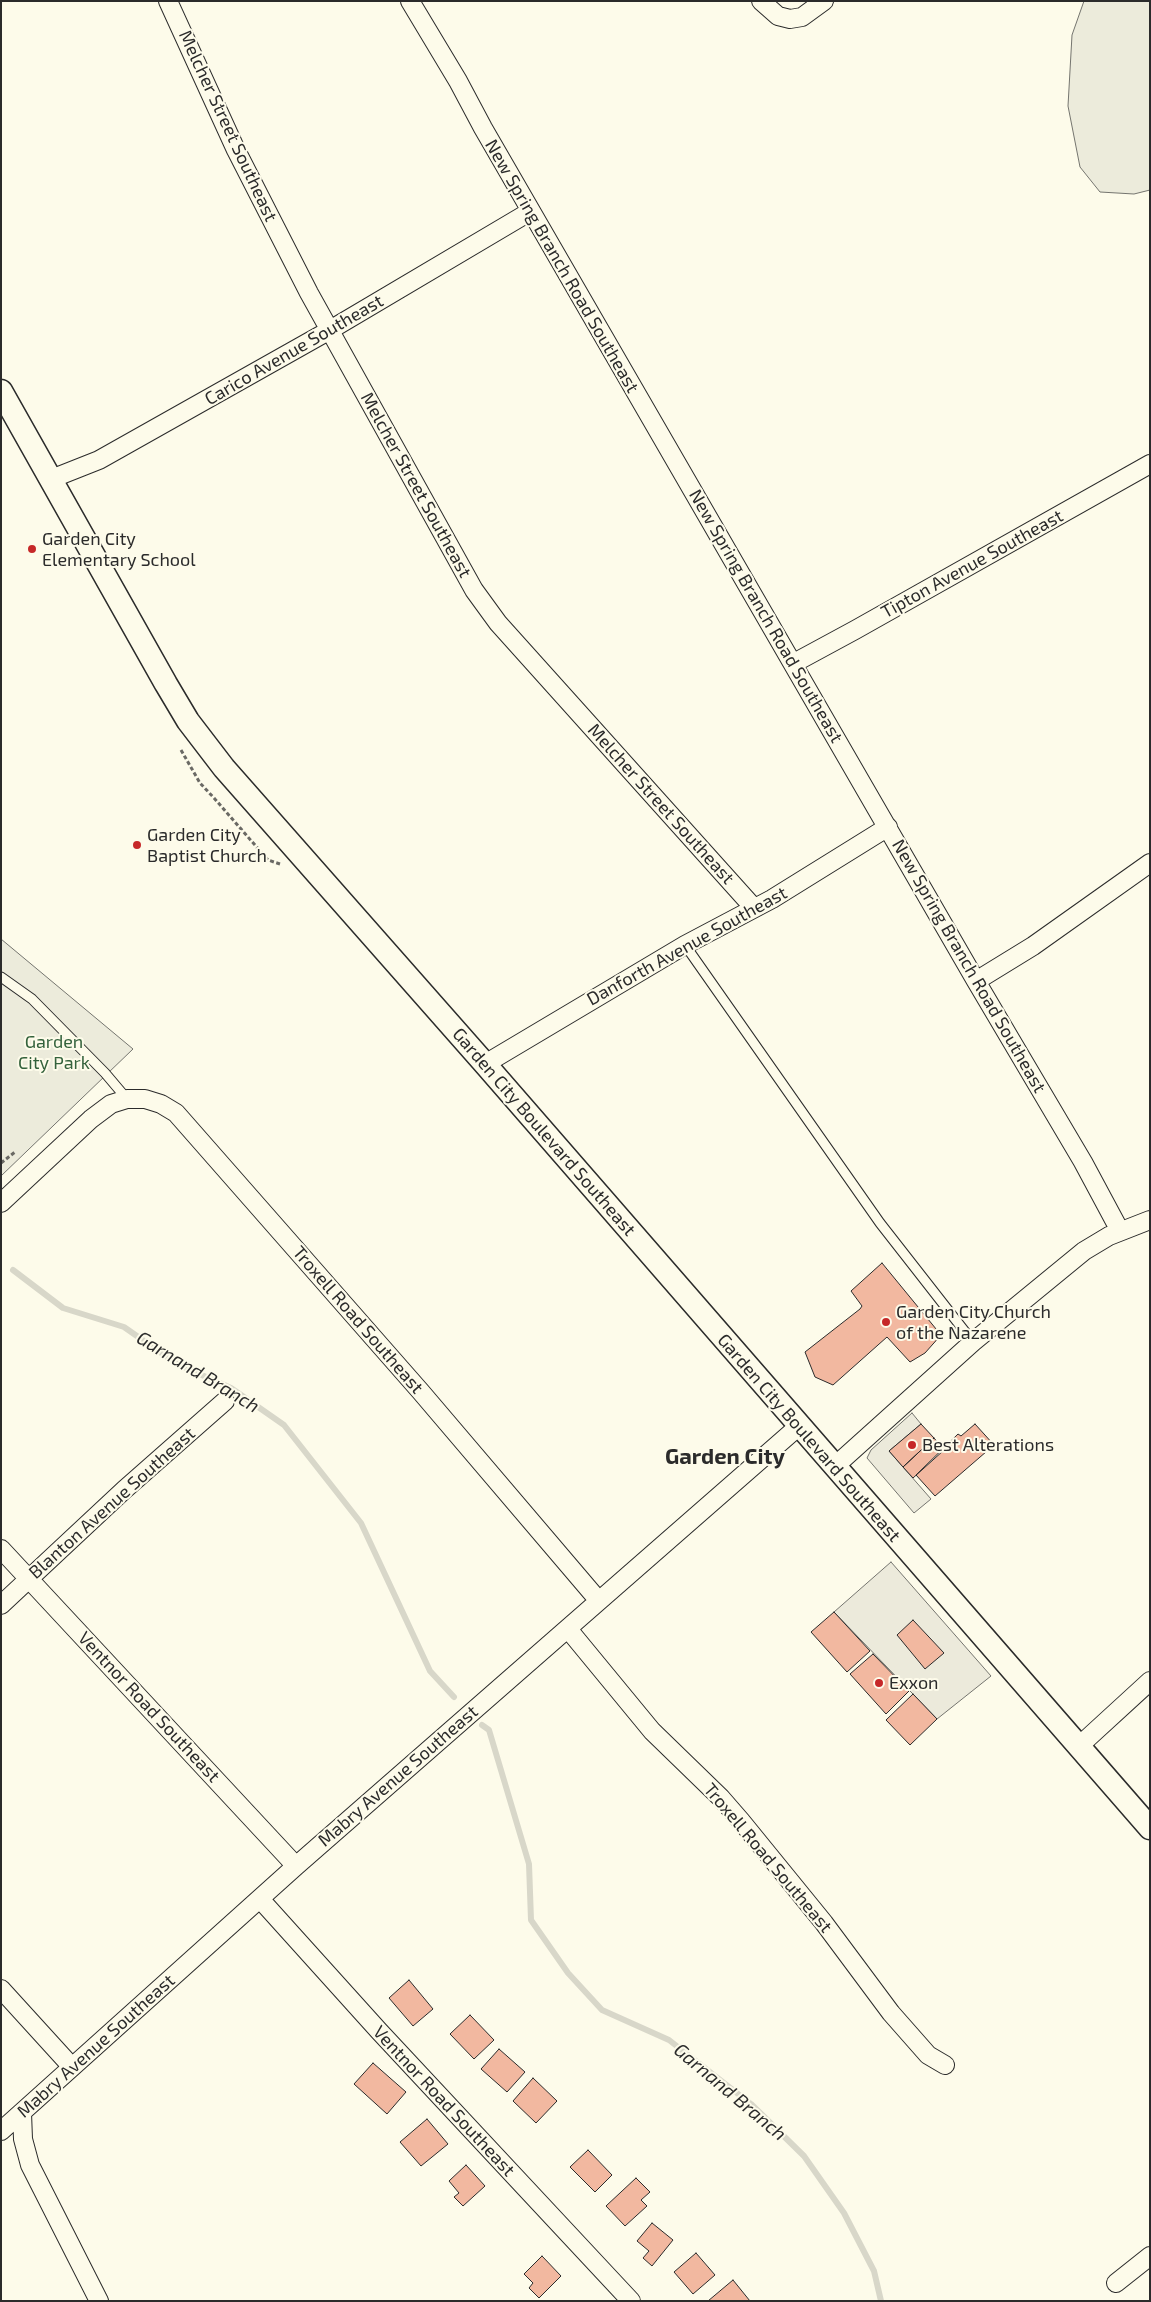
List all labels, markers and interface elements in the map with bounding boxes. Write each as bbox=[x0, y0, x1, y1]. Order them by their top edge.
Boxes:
street label: Melcher Street Southeast bbox=[174, 27, 282, 225]
street label: New Spring Branch Road Southeast bbox=[480, 136, 644, 396]
street label: Carico Avenue Southeast bbox=[201, 290, 387, 410]
street label: Melcher Street Southeast bbox=[356, 389, 476, 581]
street label: New Spring Branch Road Southeast bbox=[684, 486, 848, 746]
street label: Tipton Avenue Southeast bbox=[877, 505, 1067, 623]
place label: Garden City Elementary School bbox=[42, 528, 196, 570]
marker: Garden City Elementary School bbox=[26, 543, 38, 555]
street label: Melcher Street Southeast bbox=[583, 719, 739, 889]
place label: Garden City Baptist Church bbox=[147, 824, 267, 866]
street label: New Spring Branch Road Southeast bbox=[887, 836, 1051, 1096]
marker: Garden City Baptist Church bbox=[131, 839, 143, 851]
street label: Danforth Avenue Southeast bbox=[583, 882, 791, 1010]
street label: Garden City Boulevard Southeast bbox=[448, 1024, 640, 1240]
park label: Garden City Park bbox=[18, 1031, 90, 1074]
street label: Troxell Road Southeast bbox=[288, 1242, 428, 1398]
place label: Garden City Church of the Nazarene bbox=[896, 1301, 1051, 1344]
marker: Garden City Church of the Nazarene bbox=[880, 1316, 892, 1328]
water label: Garnand Branch bbox=[132, 1326, 264, 1418]
street label: Garden City Boulevard Southeast bbox=[713, 1330, 905, 1546]
street label: Blanton Avenue Southeast bbox=[24, 1423, 200, 1583]
place label: Best Alterations bbox=[922, 1434, 1054, 1456]
marker: Best Alterations bbox=[906, 1439, 918, 1451]
district label: Garden City bbox=[665, 1444, 785, 1470]
street label: Ventnor Road Southeast bbox=[74, 1627, 224, 1787]
place label: Exxon bbox=[889, 1672, 939, 1694]
marker: Exxon bbox=[873, 1677, 885, 1689]
street label: Mabry Avenue Southeast bbox=[314, 1701, 482, 1851]
street label: Troxell Road Southeast bbox=[699, 1779, 837, 1937]
street label: Mabry Avenue Southeast bbox=[13, 1970, 179, 2122]
street label: Ventnor Road Southeast bbox=[369, 2021, 519, 2181]
water label: Garnand Branch bbox=[669, 2038, 791, 2146]

